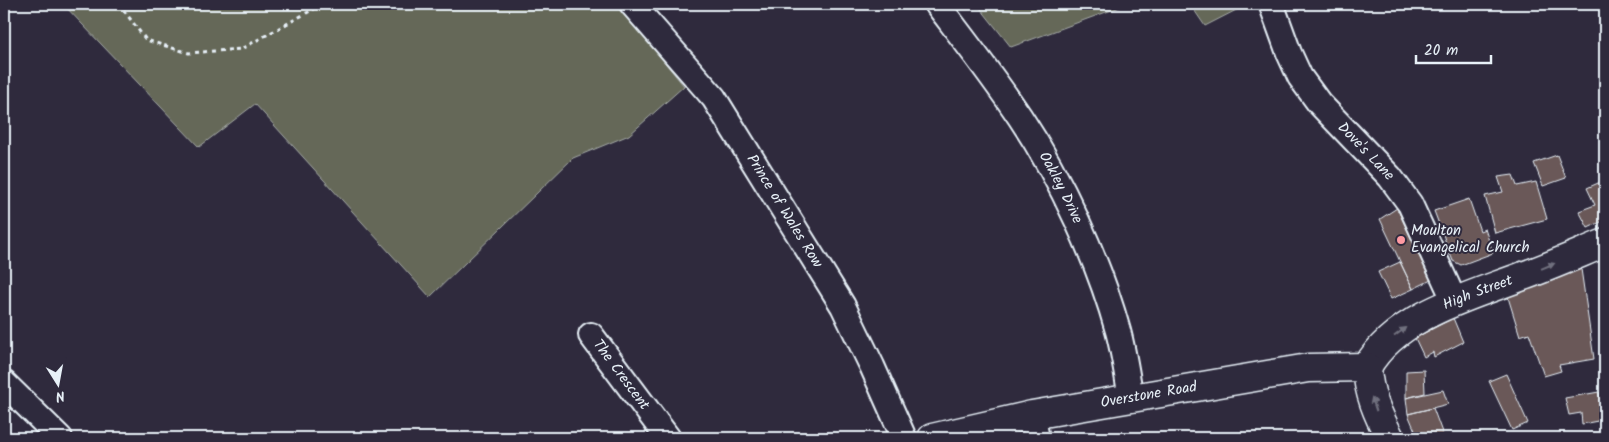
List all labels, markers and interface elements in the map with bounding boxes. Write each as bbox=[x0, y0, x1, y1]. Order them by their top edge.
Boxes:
scale bar bbox=[1416, 32, 1492, 64]
text: 20 m bbox=[1424, 39, 1458, 63]
street label: Dove's Lane bbox=[1331, 117, 1400, 187]
street label: Oakley Drive bbox=[1032, 147, 1089, 228]
street label: Prince of Wales Row bbox=[740, 150, 829, 274]
place label: Moulton Evangelical Church bbox=[1411, 219, 1530, 260]
marker: Moulton Evangelical Church bbox=[1395, 234, 1407, 246]
one-way arrow bbox=[1541, 262, 1556, 270]
street label: High Street bbox=[1439, 269, 1516, 317]
one-way arrow bbox=[1393, 327, 1407, 337]
street label: The Crescent bbox=[586, 335, 656, 416]
north arrow bbox=[32, 360, 82, 410]
street label: Overstone Road bbox=[1099, 375, 1199, 415]
text: N bbox=[54, 384, 67, 407]
one-way arrow bbox=[1370, 396, 1378, 411]

